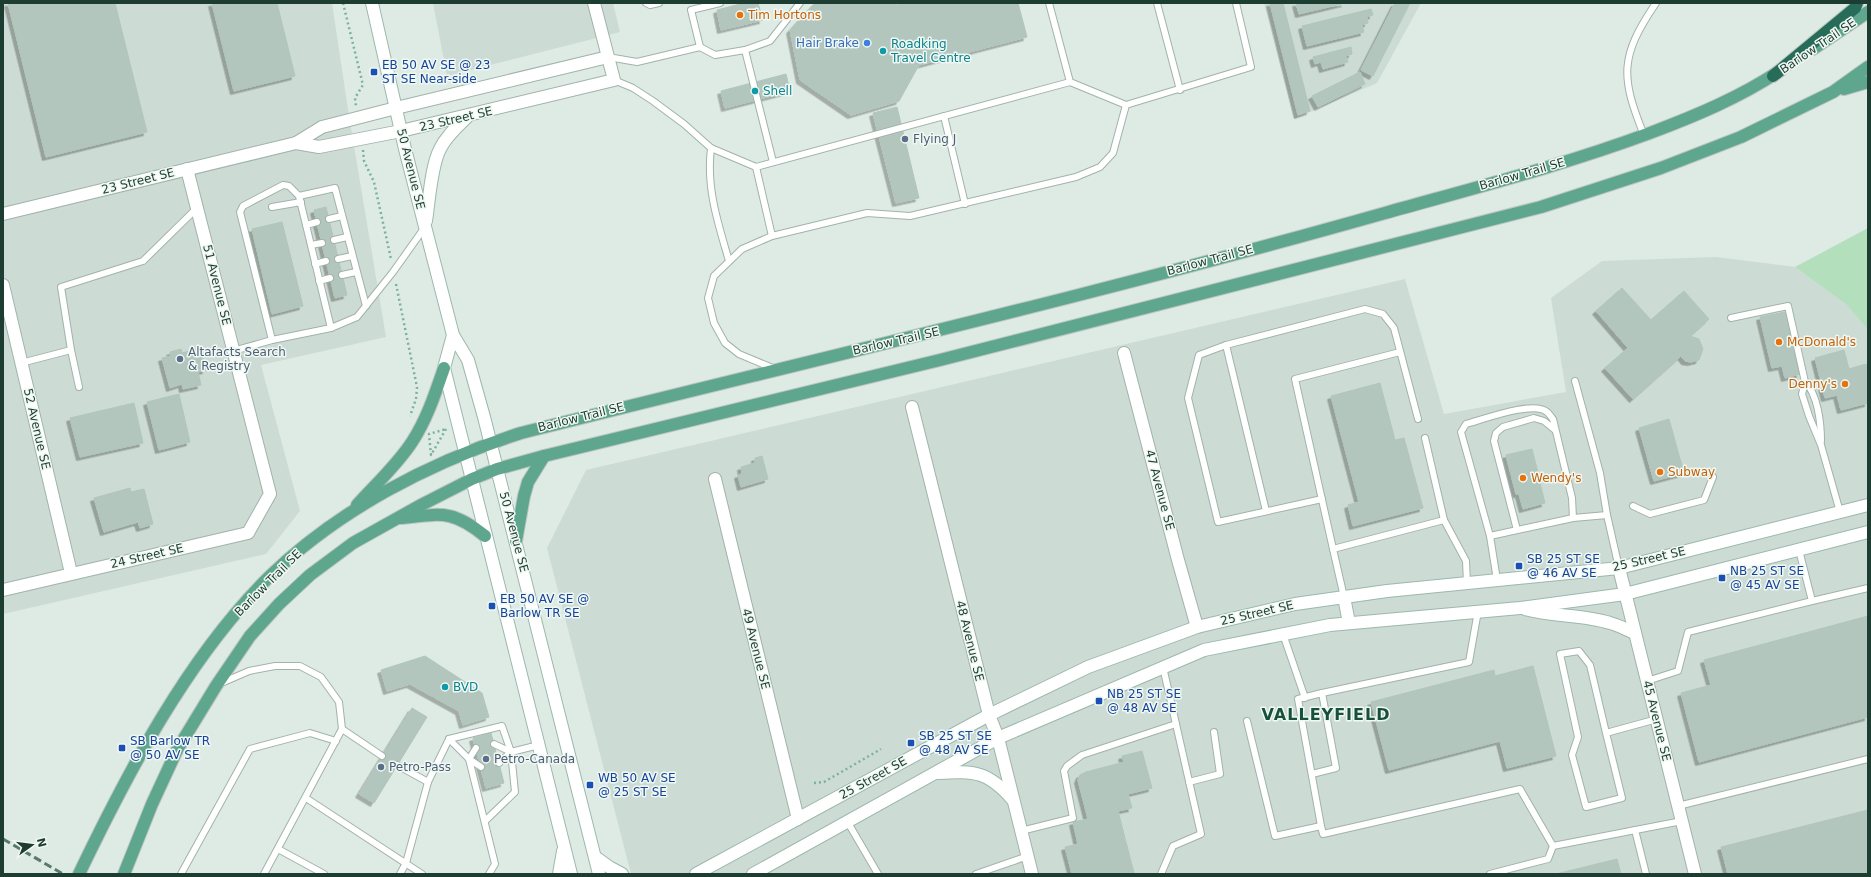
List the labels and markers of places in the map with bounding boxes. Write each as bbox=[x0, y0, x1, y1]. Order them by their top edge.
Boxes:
place label: Tim Hortons bbox=[747, 8, 821, 22]
marker: Tim Hortons bbox=[735, 10, 745, 20]
place label: Hair Brake bbox=[796, 36, 859, 50]
place label: Roadking Travel Centre bbox=[890, 37, 971, 65]
marker: Hair Brake bbox=[862, 38, 872, 48]
marker: Roadking Travel Centre bbox=[878, 46, 888, 56]
place label: EB 50 AV SE @ 23 ST SE Near-side bbox=[382, 58, 490, 86]
marker: EB 50 AV SE @ 23 ST SE Near-side bbox=[369, 67, 379, 77]
place label: Shell bbox=[763, 84, 792, 98]
marker: Shell bbox=[750, 86, 760, 96]
place label: Flying J bbox=[913, 132, 956, 146]
marker: Flying J bbox=[900, 134, 910, 144]
place label: McDonald's bbox=[1787, 335, 1856, 349]
marker: McDonald's bbox=[1774, 337, 1784, 347]
place label: Altafacts Search & Registry bbox=[188, 345, 286, 373]
marker: Altafacts Search & Registry bbox=[175, 354, 185, 364]
place label: Denny's bbox=[1789, 377, 1837, 391]
marker: Denny's bbox=[1840, 379, 1850, 389]
place label: Subway bbox=[1668, 465, 1715, 479]
marker: Subway bbox=[1655, 467, 1665, 477]
place label: Wendy's bbox=[1531, 471, 1581, 485]
marker: Wendy's bbox=[1518, 473, 1528, 483]
place label: SB 25 ST SE @ 46 AV SE bbox=[1527, 552, 1600, 580]
marker: SB 25 ST SE @ 46 AV SE bbox=[1514, 561, 1524, 571]
place label: NB 25 ST SE @ 45 AV SE bbox=[1730, 564, 1804, 592]
marker: NB 25 ST SE @ 45 AV SE bbox=[1717, 573, 1727, 583]
place label: EB 50 AV SE @ Barlow TR SE bbox=[500, 592, 589, 620]
marker: EB 50 AV SE @ Barlow TR SE bbox=[487, 601, 497, 611]
place label: BVD bbox=[453, 680, 478, 694]
marker: BVD bbox=[440, 682, 450, 692]
place label: NB 25 ST SE @ 48 AV SE bbox=[1107, 687, 1181, 715]
marker: NB 25 ST SE @ 48 AV SE bbox=[1094, 696, 1104, 706]
place label: SB 25 ST SE @ 48 AV SE bbox=[919, 729, 992, 757]
place label: SB Barlow TR @ 50 AV SE bbox=[130, 734, 210, 762]
marker: SB 25 ST SE @ 48 AV SE bbox=[906, 738, 916, 748]
marker: SB Barlow TR @ 50 AV SE bbox=[117, 743, 127, 753]
place label: Petro-Canada bbox=[494, 752, 575, 766]
marker: Petro-Canada bbox=[481, 754, 491, 764]
place label: Petro-Pass bbox=[389, 760, 451, 774]
marker: Petro-Pass bbox=[376, 762, 386, 772]
place label: WB 50 AV SE @ 25 ST SE bbox=[598, 771, 676, 799]
marker: WB 50 AV SE @ 25 ST SE bbox=[585, 780, 595, 790]

